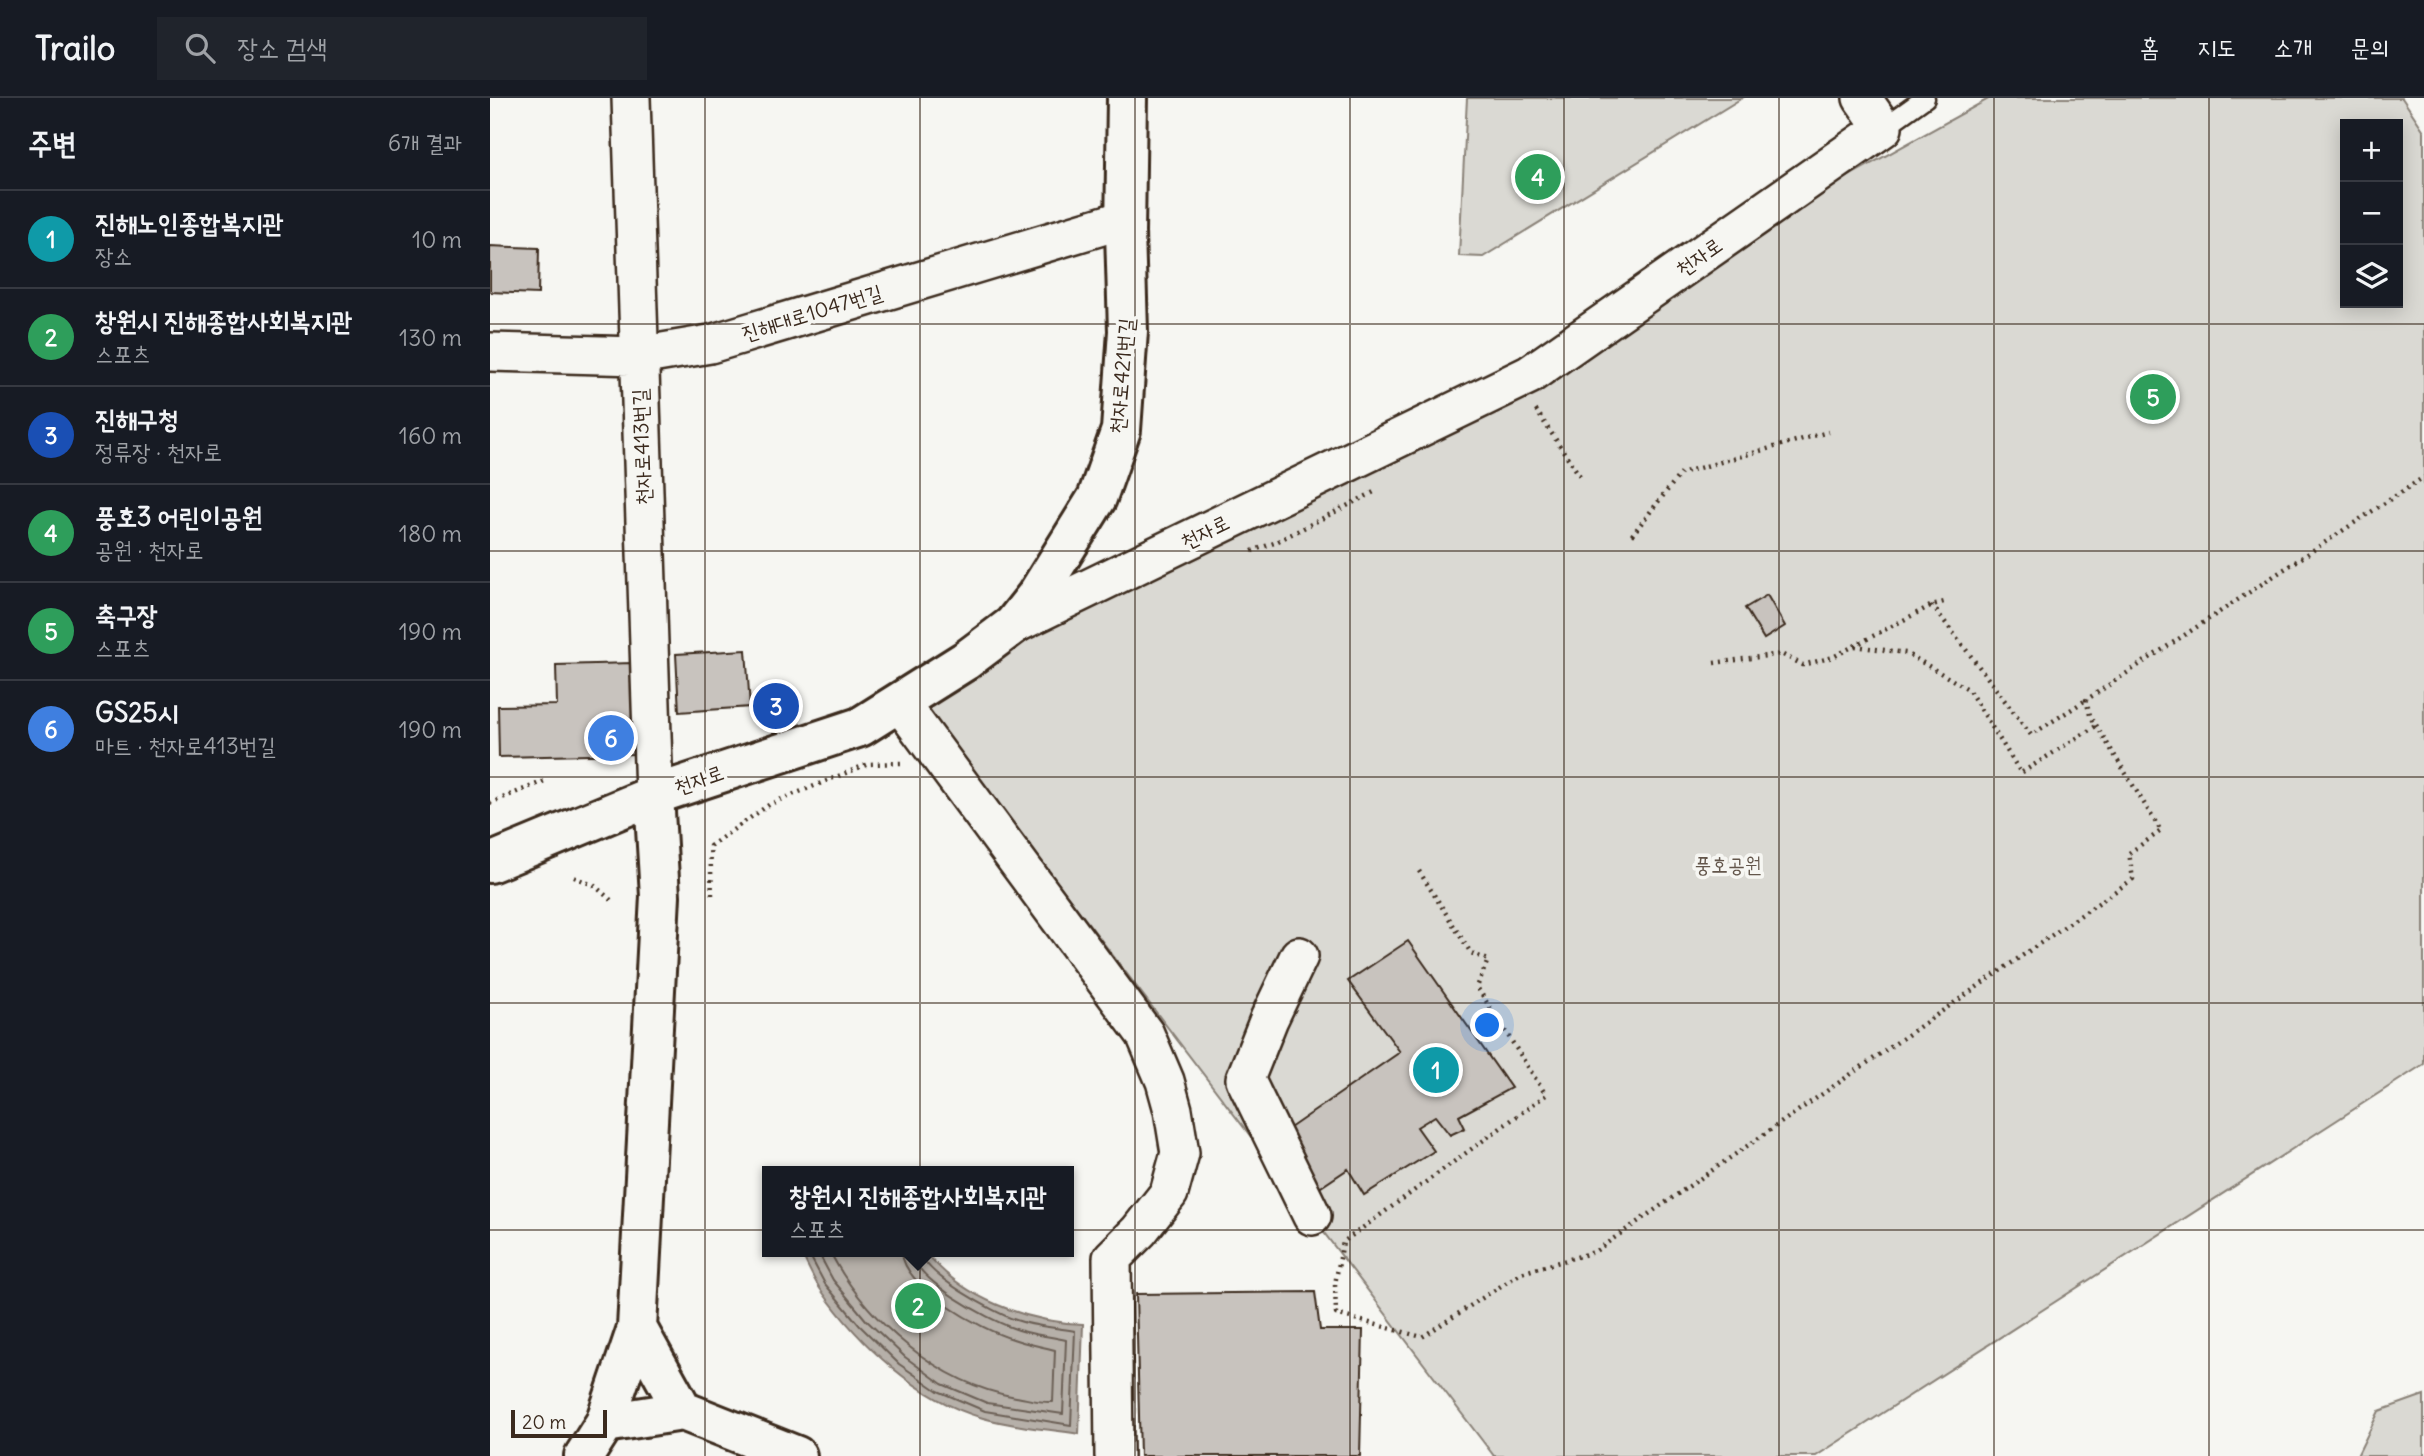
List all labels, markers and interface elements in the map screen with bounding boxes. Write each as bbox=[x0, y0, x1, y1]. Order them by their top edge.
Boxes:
search box bbox=[157, 17, 647, 80]
text: Trailo bbox=[35, 27, 115, 69]
icon: search bbox=[181, 29, 219, 67]
text: 장소 검색 bbox=[237, 31, 327, 64]
text: 홈 bbox=[2140, 32, 2159, 62]
text: 지도 bbox=[2197, 32, 2236, 62]
text: 소개 bbox=[2274, 32, 2312, 62]
text: 문의 bbox=[2350, 32, 2389, 62]
map controls bbox=[2340, 119, 2403, 308]
button: + bbox=[2340, 119, 2403, 182]
text: 주변 bbox=[28, 124, 76, 162]
text: 6개 결과 bbox=[388, 128, 462, 157]
pin: 4 bbox=[1515, 151, 1561, 203]
button: − bbox=[2340, 182, 2403, 245]
text: 진해노인종합복지관 bbox=[95, 206, 283, 239]
text: 1 bbox=[46, 225, 56, 254]
text: 10 m bbox=[412, 225, 462, 254]
street label: 천자로 bbox=[1670, 231, 1727, 282]
text: 장소 bbox=[95, 241, 132, 270]
button: layers bbox=[2340, 245, 2403, 308]
street label: 진해대로1047번길 bbox=[738, 278, 886, 347]
text: 창원시 진해종합사회복지관 bbox=[95, 304, 352, 337]
street label: 천자로421번길 bbox=[1103, 317, 1140, 435]
text: 2 bbox=[45, 323, 57, 352]
text: 130 m bbox=[399, 323, 462, 352]
text: 스포츠 bbox=[95, 339, 151, 368]
pin: 5 bbox=[2130, 371, 2176, 423]
street label: 천자로413번길 bbox=[626, 388, 657, 506]
text: 진해구청 bbox=[95, 402, 179, 435]
text: 3 bbox=[44, 421, 58, 450]
text: 160 m bbox=[399, 421, 462, 450]
text: 정류장 · 천자로 bbox=[95, 437, 222, 466]
text: 풍호3 어린이공원 bbox=[95, 500, 262, 533]
street label: 천자로 bbox=[1176, 508, 1233, 555]
text: 4 bbox=[44, 519, 58, 548]
text: 180 m bbox=[399, 519, 462, 548]
text: 공원 · 천자로 bbox=[95, 535, 204, 564]
text: 축구장 bbox=[95, 598, 158, 631]
text: 5 bbox=[44, 617, 58, 646]
text: 190 m bbox=[399, 617, 462, 646]
text: 스포츠 bbox=[95, 633, 151, 662]
pin: 3 bbox=[753, 680, 799, 732]
text: GS25시 bbox=[95, 696, 178, 729]
pin: 6 bbox=[588, 712, 634, 764]
text: 6 bbox=[44, 715, 58, 744]
text: 190 m bbox=[399, 715, 462, 744]
text: 마트 · 천자로413번길 bbox=[95, 731, 276, 760]
street label: 천자로 bbox=[670, 759, 727, 801]
park label: 풍호공원 bbox=[1694, 851, 1762, 878]
your location bbox=[1470, 1008, 1504, 1042]
pin: 1 bbox=[1413, 1044, 1459, 1096]
popup bbox=[762, 1166, 1074, 1257]
text: 창원시 진해종합사회복지관 bbox=[789, 1179, 1047, 1212]
text: 스포츠 bbox=[789, 1214, 845, 1243]
pin: 2 bbox=[895, 1280, 941, 1332]
scale bar bbox=[511, 1407, 607, 1439]
text: 20 m bbox=[522, 1410, 566, 1434]

